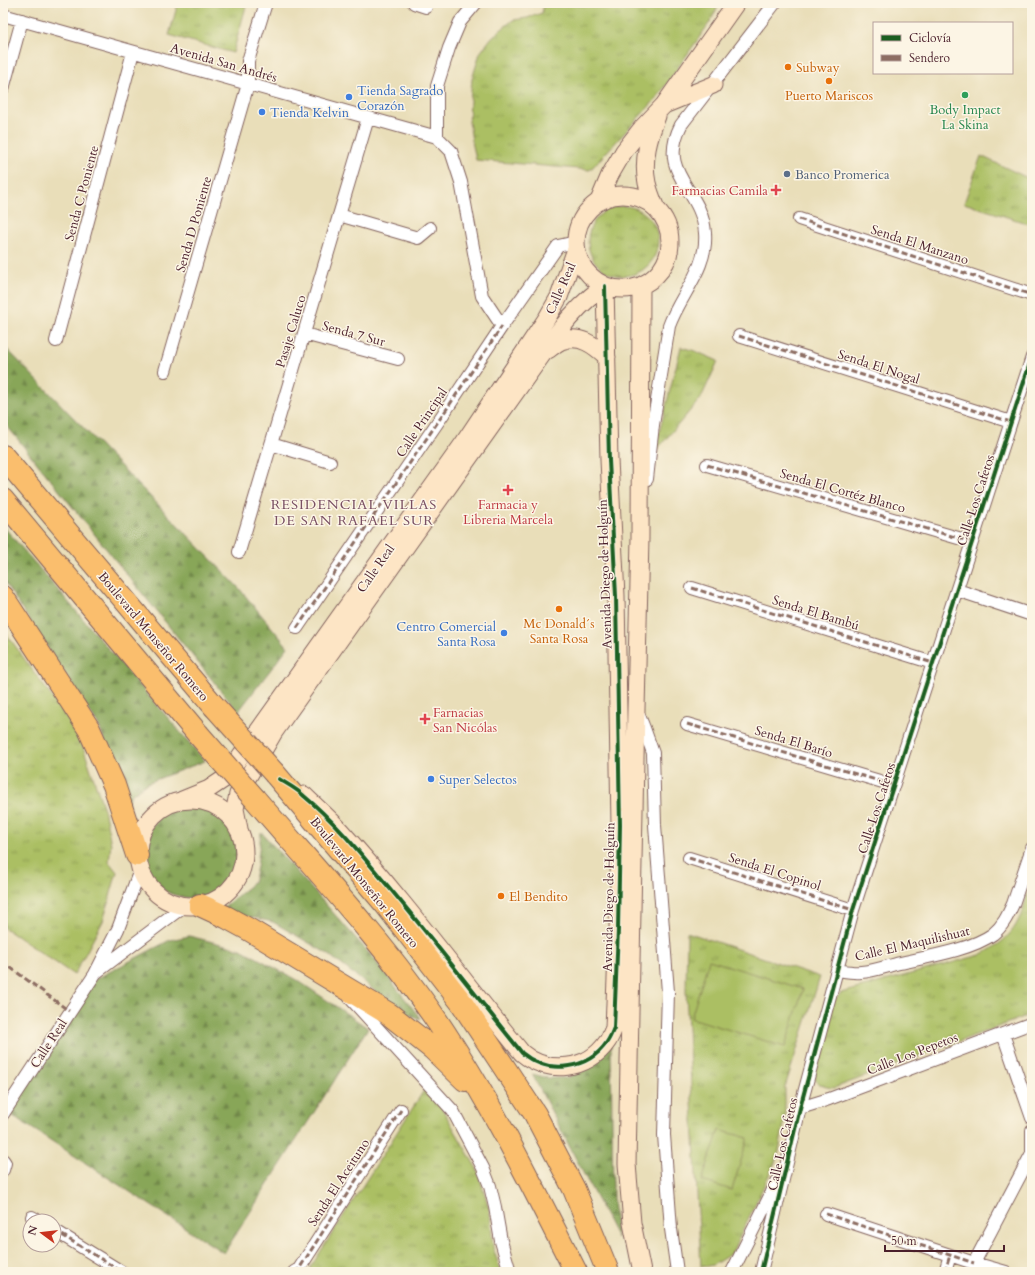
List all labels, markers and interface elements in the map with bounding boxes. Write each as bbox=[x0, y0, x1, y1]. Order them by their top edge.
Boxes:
legend bbox=[873, 22, 1013, 74]
text: Ciclovía bbox=[909, 30, 952, 46]
street label: Avenida San Andrés bbox=[168, 39, 279, 87]
text: Sendero bbox=[909, 50, 950, 66]
place label: Subway bbox=[796, 59, 840, 77]
marker: Subway bbox=[783, 62, 793, 72]
marker: Puerto Mariscos bbox=[824, 76, 834, 86]
place label: Tienda Sagrado Corazón bbox=[357, 82, 443, 115]
place label: Puerto Mariscos bbox=[785, 87, 873, 105]
marker: Body Impact La Skina bbox=[960, 90, 970, 100]
marker: Tienda Sagrado Corazón bbox=[344, 92, 354, 102]
place label: Body Impact La Skina bbox=[929, 101, 1001, 134]
place label: Tienda Kelvin bbox=[270, 104, 350, 122]
marker: Tienda Kelvin bbox=[257, 107, 267, 117]
street label: Senda C Poniente bbox=[61, 143, 103, 243]
place label: Banco Promerica bbox=[795, 166, 890, 184]
marker: Banco Promerica bbox=[782, 169, 792, 179]
street label: Senda D Poniente bbox=[172, 174, 216, 274]
place label: Farmacias Camila bbox=[671, 182, 768, 200]
marker: Farmacias Camila bbox=[771, 185, 781, 195]
street label: Senda El Manzano bbox=[869, 221, 971, 269]
street label: Calle Real bbox=[541, 259, 581, 317]
street label: Pasaje Caluco bbox=[271, 293, 311, 370]
street label: Senda 7 Sur bbox=[320, 317, 387, 351]
street label: Senda El Nogal bbox=[835, 345, 923, 389]
street label: Calle Principal bbox=[392, 384, 452, 461]
street label: Calle Los Cafetos bbox=[953, 452, 999, 548]
street label: Senda El Cortéz Blanco bbox=[778, 464, 908, 517]
marker: Farmacia y Libreria Marcela bbox=[503, 485, 513, 495]
district label: RESIDENCIAL VILLAS DE SAN RAFAEL SUR bbox=[271, 495, 437, 530]
place label: Farmacia y Libreria Marcela bbox=[463, 496, 553, 529]
street label: Avenida Diego de Holguín bbox=[593, 498, 617, 649]
street label: Calle Real bbox=[353, 540, 399, 596]
street label: Boulevard Monseñor Romero bbox=[94, 568, 213, 705]
street label: Senda El Bambú bbox=[770, 591, 861, 635]
marker: Mc Donald´s Santa Rosa bbox=[554, 604, 564, 614]
place label: Mc Donald´s Santa Rosa bbox=[523, 615, 595, 648]
place label: Centro Comercial Santa Rosa bbox=[396, 618, 497, 651]
marker: Centro Comercial Santa Rosa bbox=[499, 628, 509, 638]
place label: Farnacias San Nicólas bbox=[433, 704, 497, 737]
marker: Farnacias San Nicólas bbox=[420, 714, 430, 724]
street label: Senda El Barío bbox=[753, 722, 835, 762]
street label: Calle Los Cafetos bbox=[854, 760, 900, 856]
place label: Super Selectos bbox=[439, 771, 517, 789]
marker: Super Selectos bbox=[426, 774, 436, 784]
street label: Boulevard Monseñor Romero bbox=[306, 813, 423, 952]
street label: Avenida Diego de Holguín bbox=[599, 821, 619, 972]
street label: Senda El Copinol bbox=[726, 849, 824, 896]
place label: El Bendito bbox=[509, 888, 568, 906]
marker: El Bendito bbox=[496, 891, 506, 901]
street label: Calle El Maquilishuat bbox=[853, 922, 971, 966]
street label: Calle Real bbox=[26, 1015, 72, 1072]
street label: Calle Los Pepetos bbox=[864, 1028, 960, 1080]
street label: Calle Los Cafetos bbox=[763, 1096, 802, 1193]
street label: Senda El Aceituno bbox=[304, 1135, 374, 1230]
north arrow bbox=[22, 1213, 62, 1253]
text: N bbox=[24, 1224, 41, 1237]
scale bar bbox=[885, 1227, 1004, 1253]
text: 50 m bbox=[891, 1233, 918, 1249]

